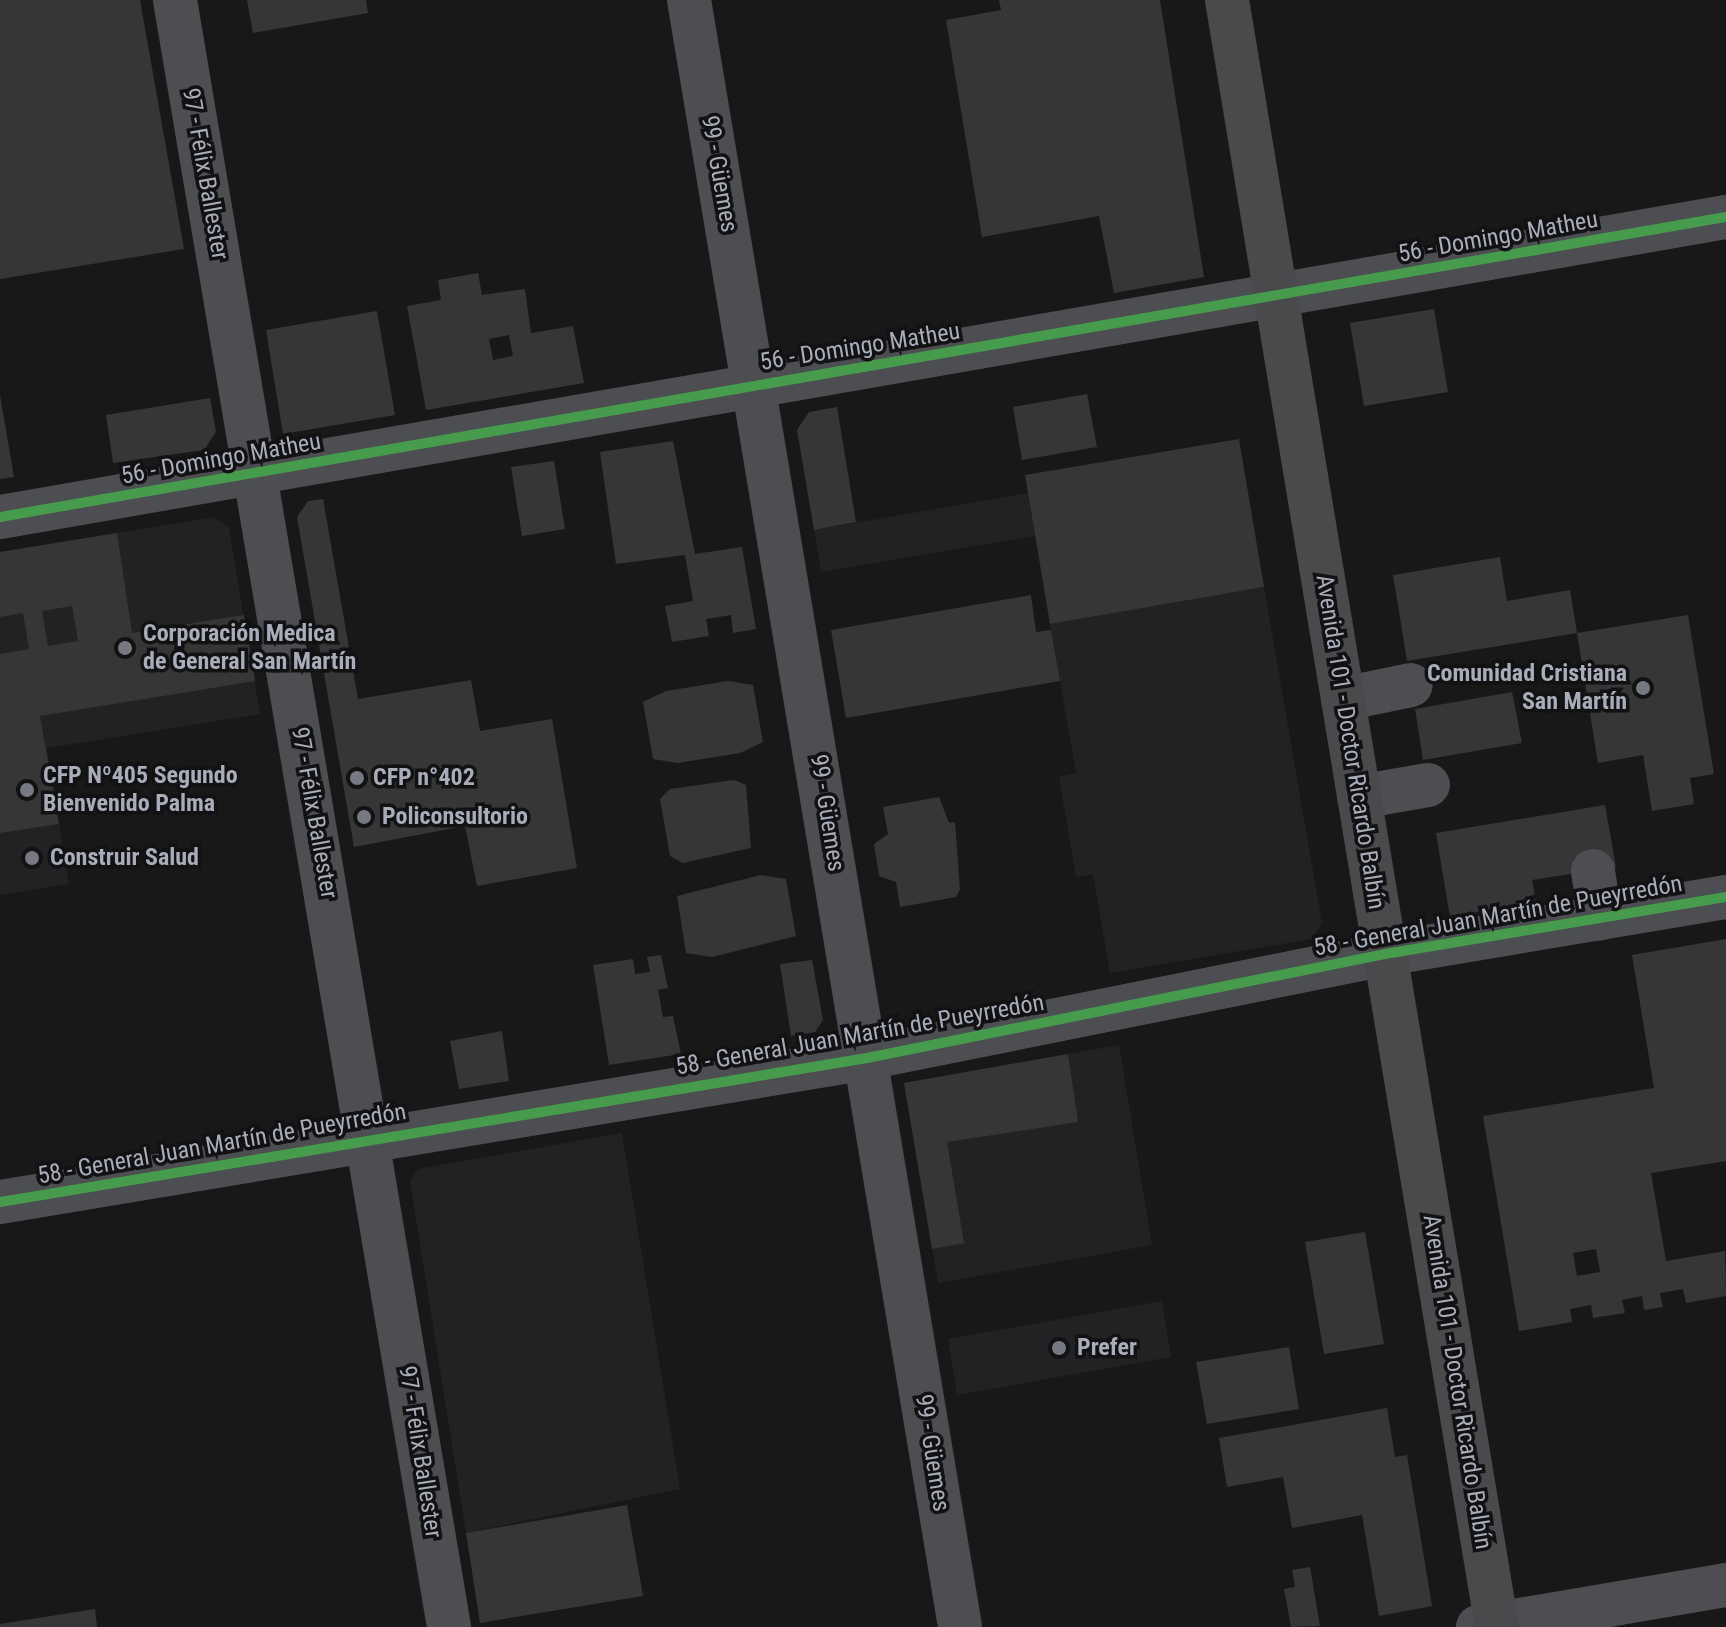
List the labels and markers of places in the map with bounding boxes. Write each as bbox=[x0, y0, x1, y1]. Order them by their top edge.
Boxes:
place label: Corporación Medica de General San Martín bbox=[143, 620, 356, 676]
marker: Corporación Medica de General San Martín bbox=[114, 637, 136, 659]
place label: Comunidad Cristiana San Martín bbox=[1427, 660, 1627, 716]
marker: Comunidad Cristiana San Martín bbox=[1634, 679, 1652, 697]
place label: CFP Nº405 Segundo Bienvenido Palma bbox=[43, 762, 238, 818]
place label: CFP n°402 bbox=[373, 764, 475, 792]
marker: CFP n°402 bbox=[348, 769, 366, 787]
marker: CFP Nº405 Segundo Bienvenido Palma bbox=[18, 781, 36, 799]
place label: Policonsultorio bbox=[382, 803, 528, 831]
marker: Policonsultorio bbox=[353, 806, 375, 828]
place label: Construir Salud bbox=[50, 844, 199, 872]
marker: Construir Salud bbox=[21, 847, 43, 869]
place label: Prefer bbox=[1077, 1334, 1137, 1362]
marker: Prefer bbox=[1048, 1337, 1070, 1359]

